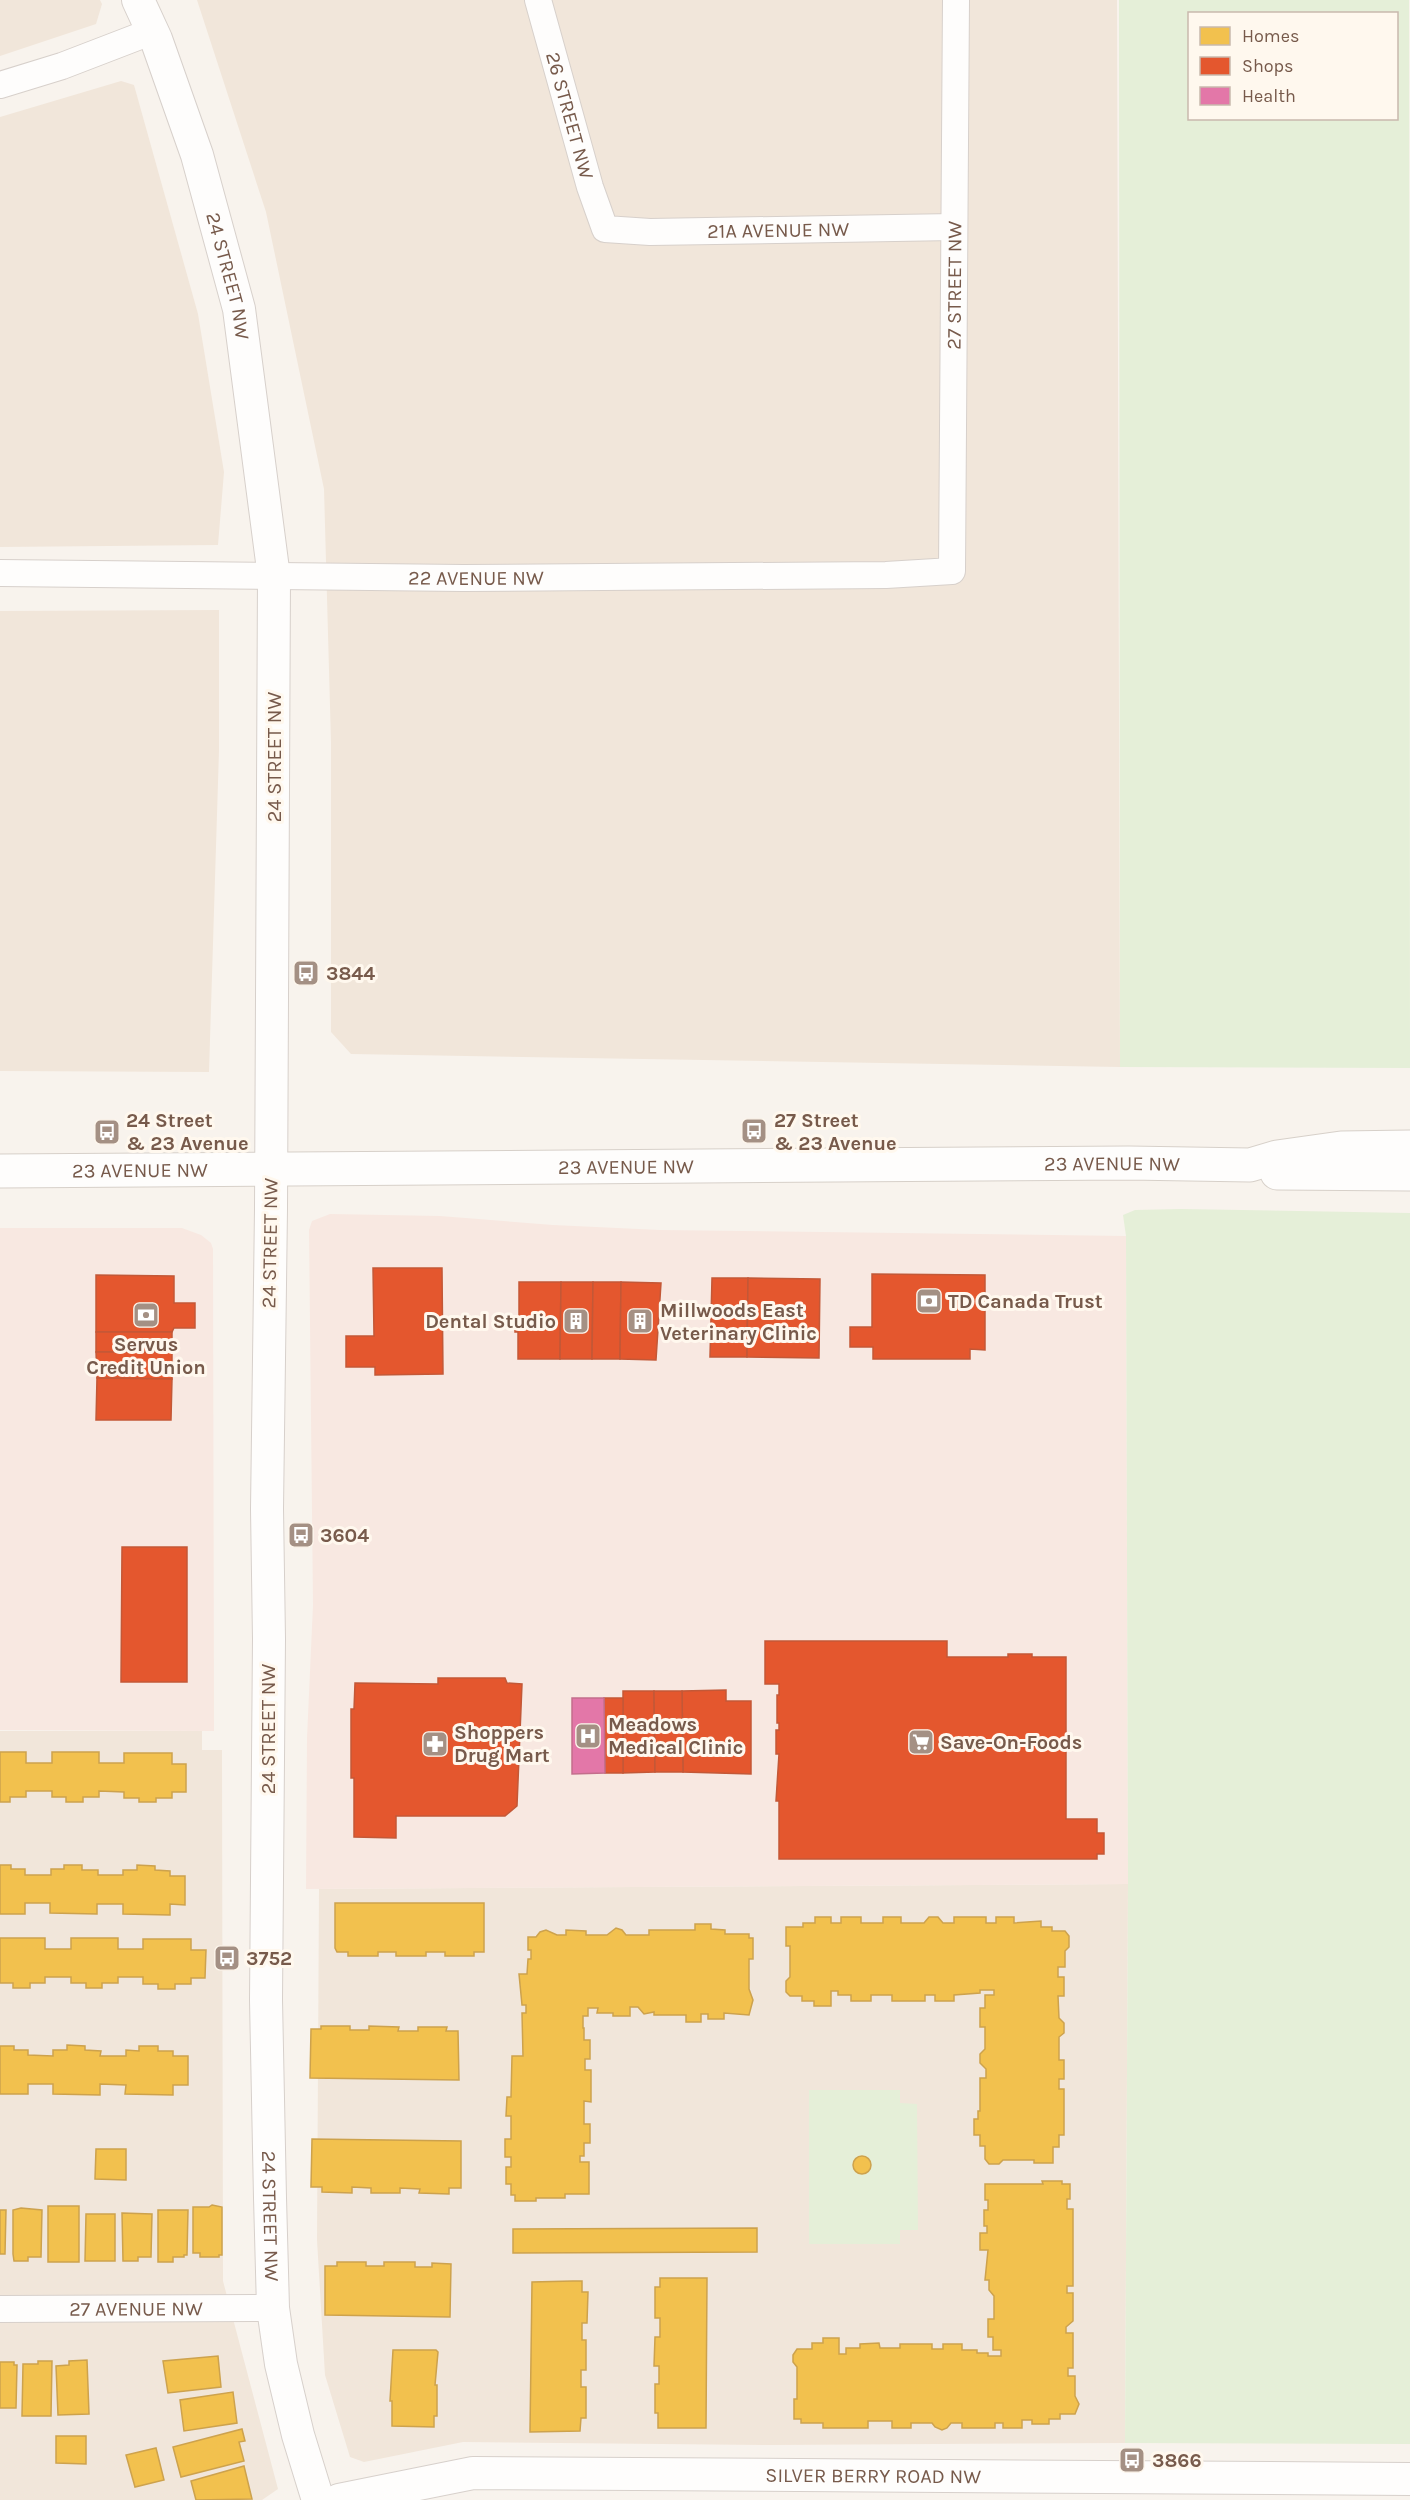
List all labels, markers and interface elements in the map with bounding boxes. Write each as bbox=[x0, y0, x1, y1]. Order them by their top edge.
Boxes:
legend bbox=[1188, 12, 1398, 120]
text: Homes bbox=[1242, 25, 1299, 47]
street label: 26 STREET NW bbox=[542, 49, 599, 182]
text: Shops bbox=[1242, 55, 1294, 77]
text: Health bbox=[1242, 85, 1296, 107]
street label: 24 STREET NW bbox=[202, 210, 254, 341]
street label: 21A AVENUE NW bbox=[707, 217, 850, 243]
street label: 27 STREET NW bbox=[942, 221, 966, 350]
street label: 22 AVENUE NW bbox=[408, 566, 544, 590]
street label: 24 STREET NW bbox=[263, 692, 286, 822]
bus stop icon: 3844 bbox=[291, 958, 321, 988]
place label: 3844 bbox=[326, 962, 375, 985]
place label: 24 Street & 23 Avenue bbox=[126, 1109, 249, 1155]
place label: 27 Street & 23 Avenue bbox=[774, 1109, 897, 1155]
bus stop icon: 27 Street & 23 Avenue bbox=[739, 1116, 769, 1146]
bus stop icon: 24 Street & 23 Avenue bbox=[92, 1117, 122, 1147]
street label: 23 AVENUE NW bbox=[1044, 1151, 1180, 1175]
street label: 23 AVENUE NW bbox=[558, 1155, 694, 1179]
street label: 23 AVENUE NW bbox=[72, 1158, 208, 1182]
street label: 24 STREET NW bbox=[257, 1177, 283, 1309]
bank icon: TD Canada Trust bbox=[914, 1286, 944, 1316]
place label: TD Canada Trust bbox=[948, 1290, 1103, 1313]
place label: Millwoods East Veterinary Clinic bbox=[660, 1299, 817, 1345]
bank icon: Servus Credit Union bbox=[131, 1300, 161, 1330]
building icon: Dental Studio bbox=[561, 1306, 591, 1336]
building icon: Millwoods East Veterinary Clinic bbox=[625, 1306, 655, 1336]
place label: Dental Studio bbox=[425, 1310, 556, 1333]
place label: Servus Credit Union bbox=[86, 1333, 206, 1379]
bus stop icon: 3604 bbox=[286, 1520, 316, 1550]
place label: 3604 bbox=[320, 1524, 369, 1547]
street label: 24 STREET NW bbox=[257, 1664, 280, 1794]
place label: Meadows Medical Clinic bbox=[608, 1713, 743, 1759]
place label: Shoppers Drug Mart bbox=[454, 1721, 550, 1767]
hospital icon: Meadows Medical Clinic bbox=[573, 1721, 603, 1751]
supermarket icon: Save-On-Foods bbox=[906, 1727, 936, 1757]
pharmacy icon: Shoppers Drug Mart bbox=[420, 1729, 450, 1759]
place label: Save-On-Foods bbox=[940, 1731, 1082, 1754]
bus stop icon: 3752 bbox=[212, 1943, 242, 1973]
place label: 3752 bbox=[246, 1947, 292, 1970]
street label: 24 STREET NW bbox=[258, 2150, 284, 2282]
street label: 27 AVENUE NW bbox=[69, 2297, 203, 2320]
bus stop icon: 3866 bbox=[1117, 2445, 1147, 2475]
place label: 3866 bbox=[1152, 2449, 1202, 2472]
street label: SILVER BERRY ROAD NW bbox=[765, 2463, 981, 2488]

